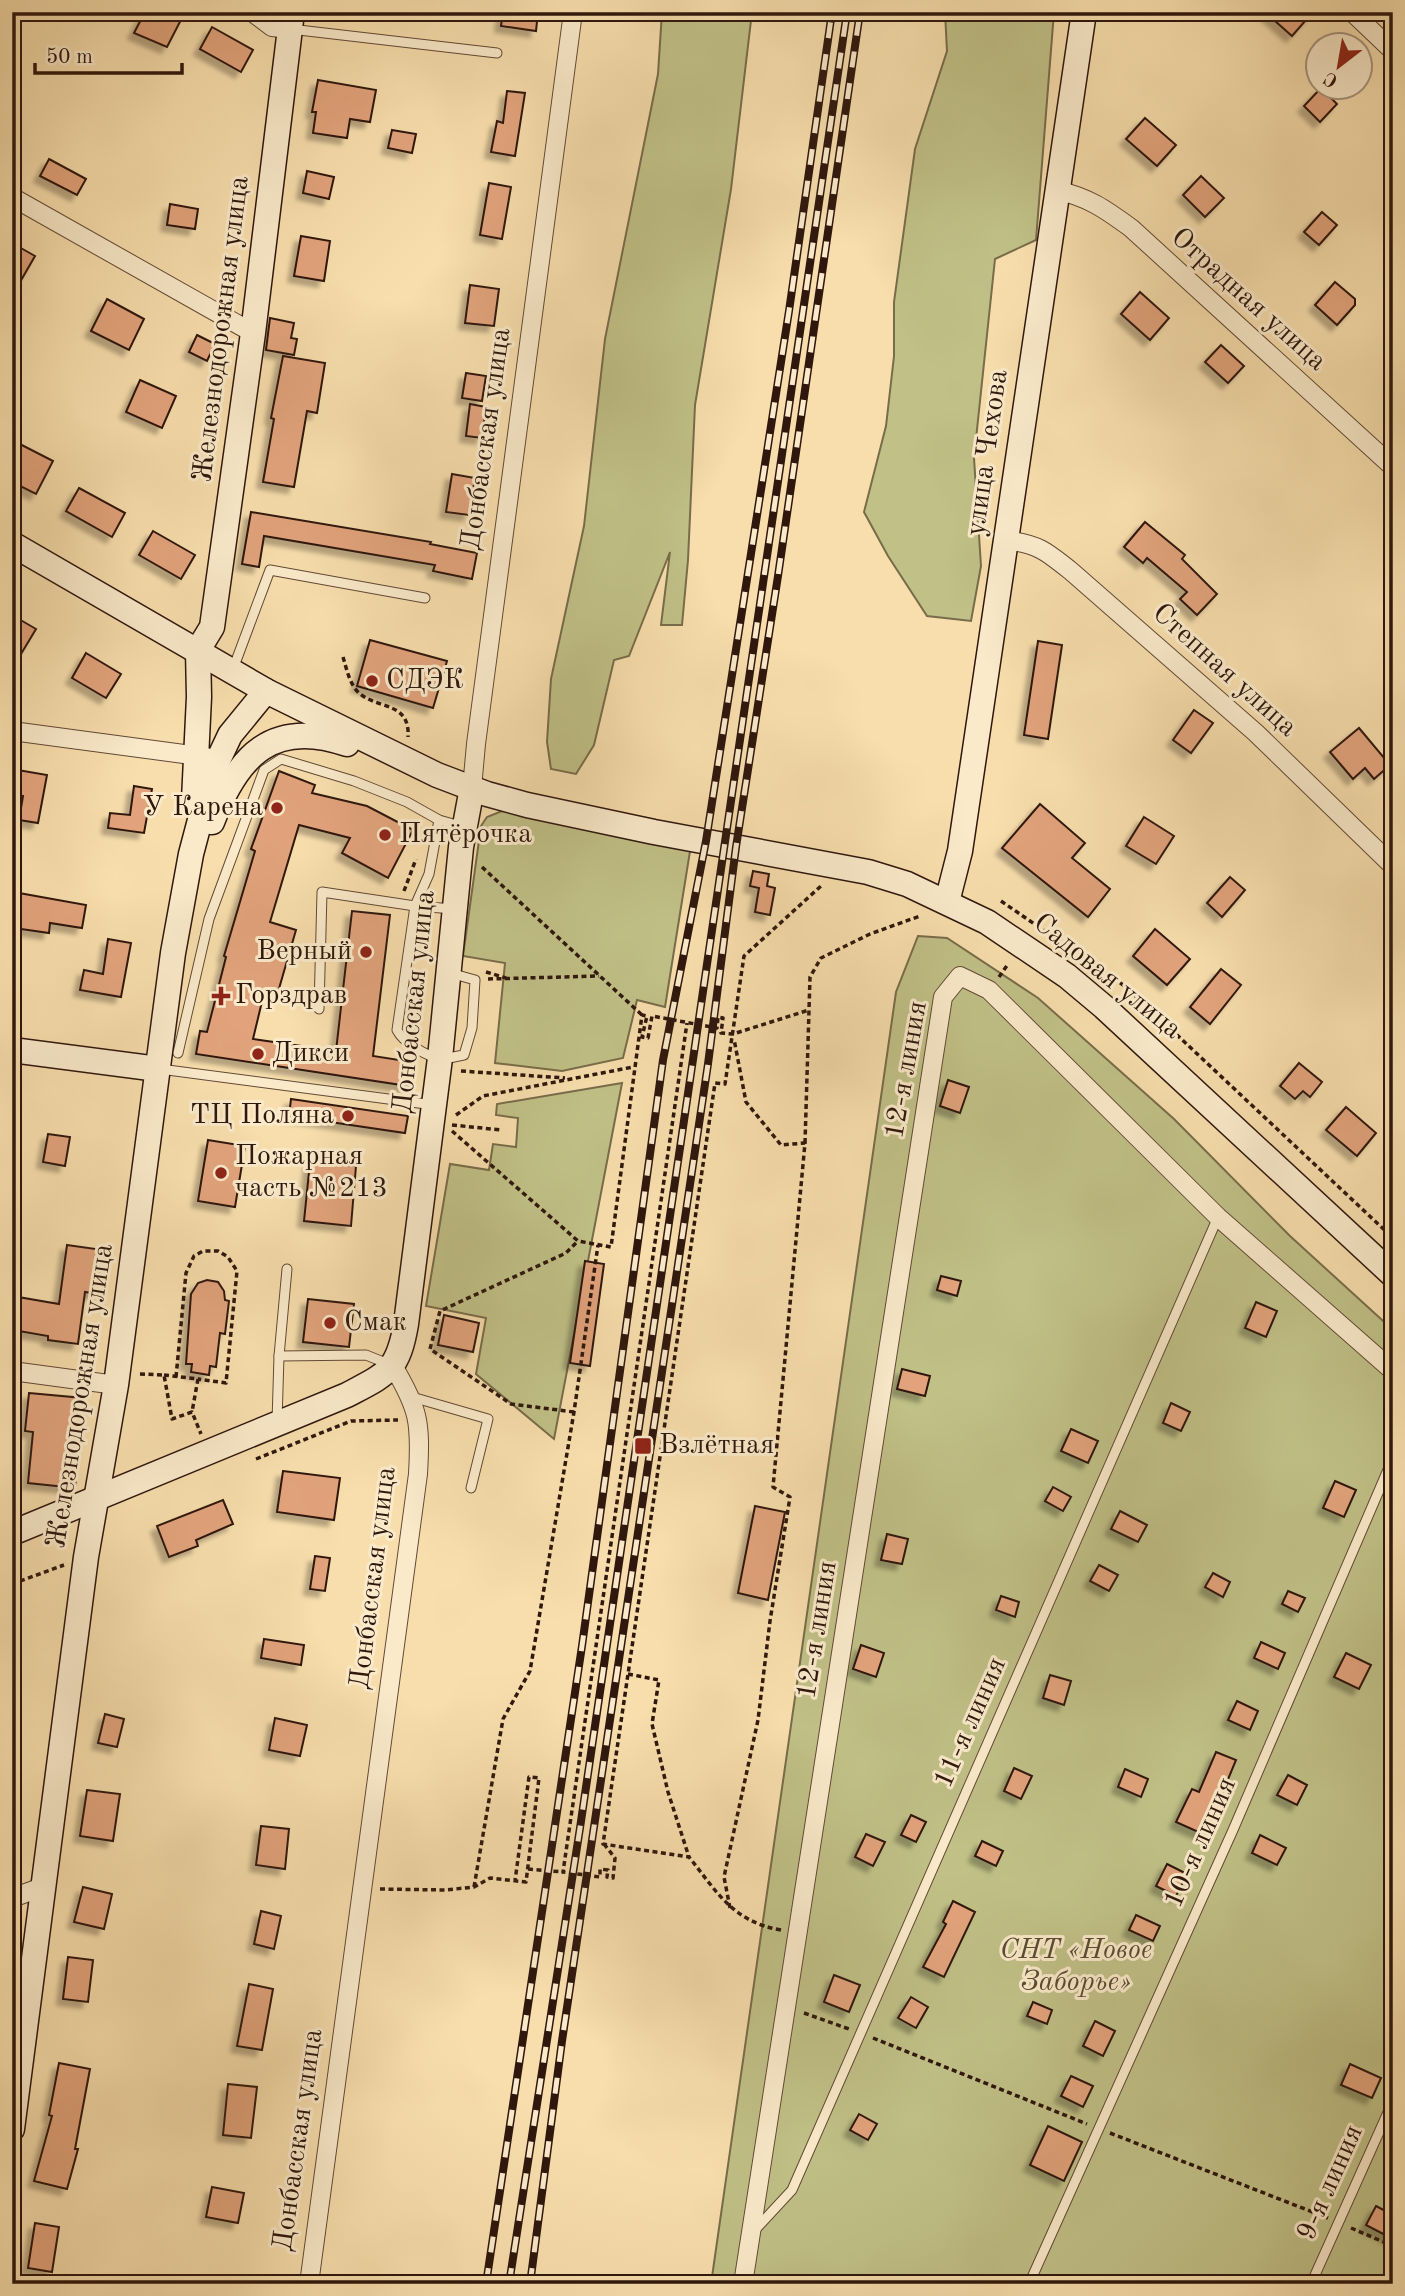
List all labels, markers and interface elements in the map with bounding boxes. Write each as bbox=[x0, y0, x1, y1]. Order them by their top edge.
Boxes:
scale bar bbox=[35, 32, 182, 76]
north arrow bbox=[1304, 32, 1374, 102]
text: 50 m bbox=[46, 47, 93, 68]
text: С bbox=[1321, 67, 1342, 90]
street label: Железнодорожная улица bbox=[189, 174, 255, 484]
street label: Отрадная улица bbox=[1165, 223, 1331, 377]
street label: Донбасская улица bbox=[458, 326, 516, 552]
street label: улица Чехова bbox=[962, 368, 1014, 538]
street label: Степная улица bbox=[1146, 599, 1302, 743]
place label: СДЭК bbox=[386, 667, 464, 695]
marker: СДЭК bbox=[364, 673, 380, 689]
place label: У Карена bbox=[143, 794, 263, 822]
marker: У Карена bbox=[269, 800, 285, 816]
place label: Пятёрочка bbox=[399, 821, 532, 849]
marker: Пятёрочка bbox=[377, 827, 393, 843]
street label: Донбасская улица bbox=[389, 889, 441, 1115]
street label: Садовая улица bbox=[1028, 909, 1186, 1045]
place label: Верный bbox=[256, 938, 352, 966]
marker: Верный bbox=[358, 944, 374, 960]
place label: Горздрав bbox=[235, 982, 347, 1010]
marker: Горздрав bbox=[213, 988, 229, 1004]
street label: 12-я линия bbox=[881, 999, 933, 1141]
place label: Дикси bbox=[272, 1040, 349, 1068]
marker: Дикси bbox=[250, 1046, 266, 1062]
place label: ТЦ Поляна bbox=[190, 1102, 334, 1130]
marker: ТЦ Поляна bbox=[340, 1108, 356, 1124]
place label: Пожарная часть №213 bbox=[235, 1143, 388, 1203]
marker: Пожарная часть №213 bbox=[213, 1165, 229, 1181]
street label: Железнодорожная улица bbox=[43, 1242, 119, 1550]
place label: Смак bbox=[344, 1309, 407, 1337]
marker: Смак bbox=[322, 1315, 338, 1331]
place label: Взлётная bbox=[659, 1432, 774, 1460]
marker: Взлётная bbox=[633, 1436, 653, 1456]
street label: Донбасская улица bbox=[346, 1465, 402, 1691]
street label: 12-я линия bbox=[793, 1559, 843, 1701]
street label: 11-я линия bbox=[930, 1654, 1012, 1792]
street label: 10-я линия bbox=[1160, 1774, 1242, 1912]
park label: СНТ «Новое Заборье» bbox=[1000, 1937, 1152, 1997]
street label: Донбасская улица bbox=[270, 2027, 328, 2253]
street label: 9-я линия bbox=[1293, 2121, 1369, 2245]

